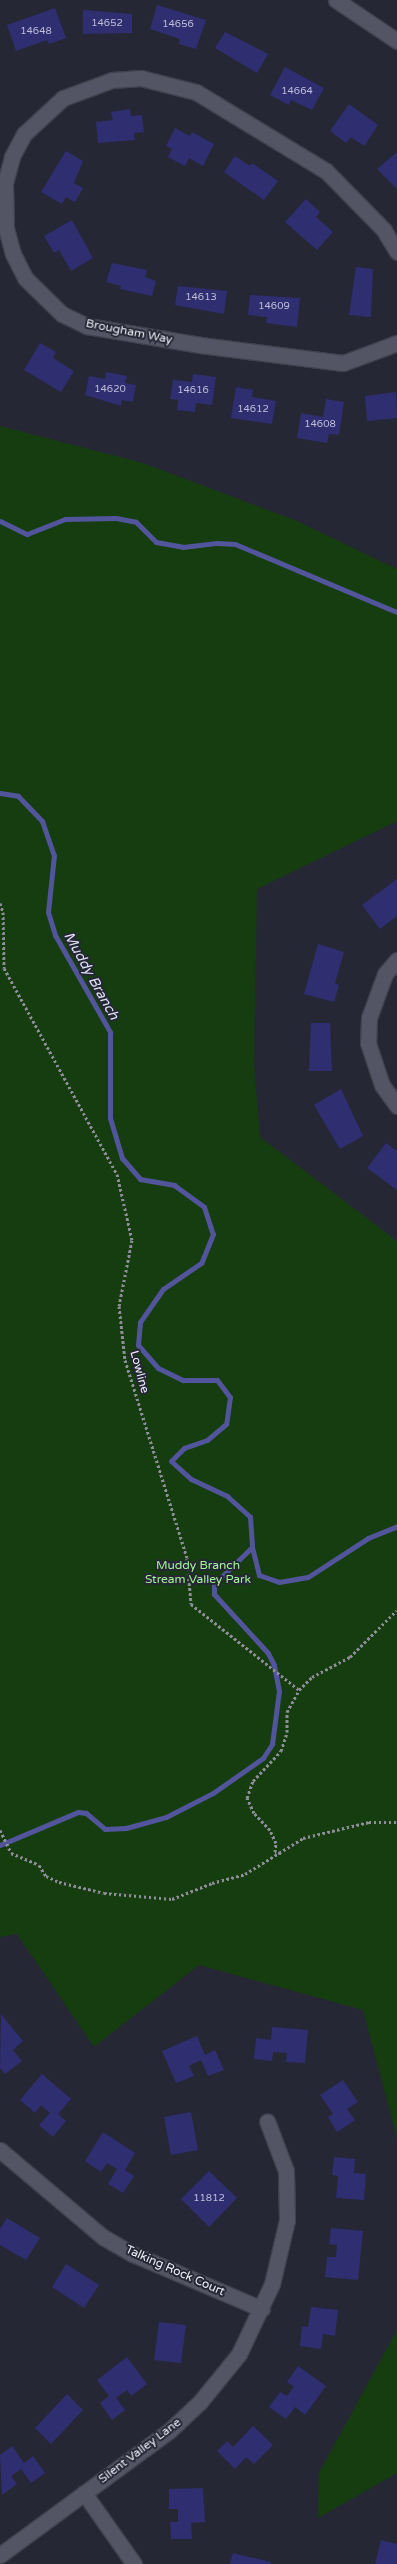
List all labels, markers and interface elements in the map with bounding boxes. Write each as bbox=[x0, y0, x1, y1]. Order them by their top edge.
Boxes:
house number: 14652 bbox=[91, 18, 123, 30]
house number: 14656 bbox=[162, 19, 194, 31]
house number: 14648 bbox=[20, 26, 52, 38]
house number: 14664 bbox=[281, 86, 313, 98]
house number: 14613 bbox=[185, 292, 217, 304]
house number: 14609 bbox=[258, 301, 290, 313]
street label: Brougham Way bbox=[85, 317, 173, 347]
house number: 14620 bbox=[94, 384, 126, 396]
house number: 14616 bbox=[177, 385, 209, 397]
house number: 14612 bbox=[237, 404, 269, 416]
house number: 14608 bbox=[304, 419, 336, 431]
water label: Muddy Branch bbox=[60, 929, 122, 1023]
street label: Lowline bbox=[126, 1349, 152, 1395]
park label: Muddy Branch Stream Valley Park bbox=[145, 1559, 251, 1587]
house number: 11812 bbox=[193, 2193, 225, 2205]
street label: Talking Rock Court bbox=[123, 2243, 227, 2299]
street label: Silent Valley Lane bbox=[96, 2415, 184, 2487]

